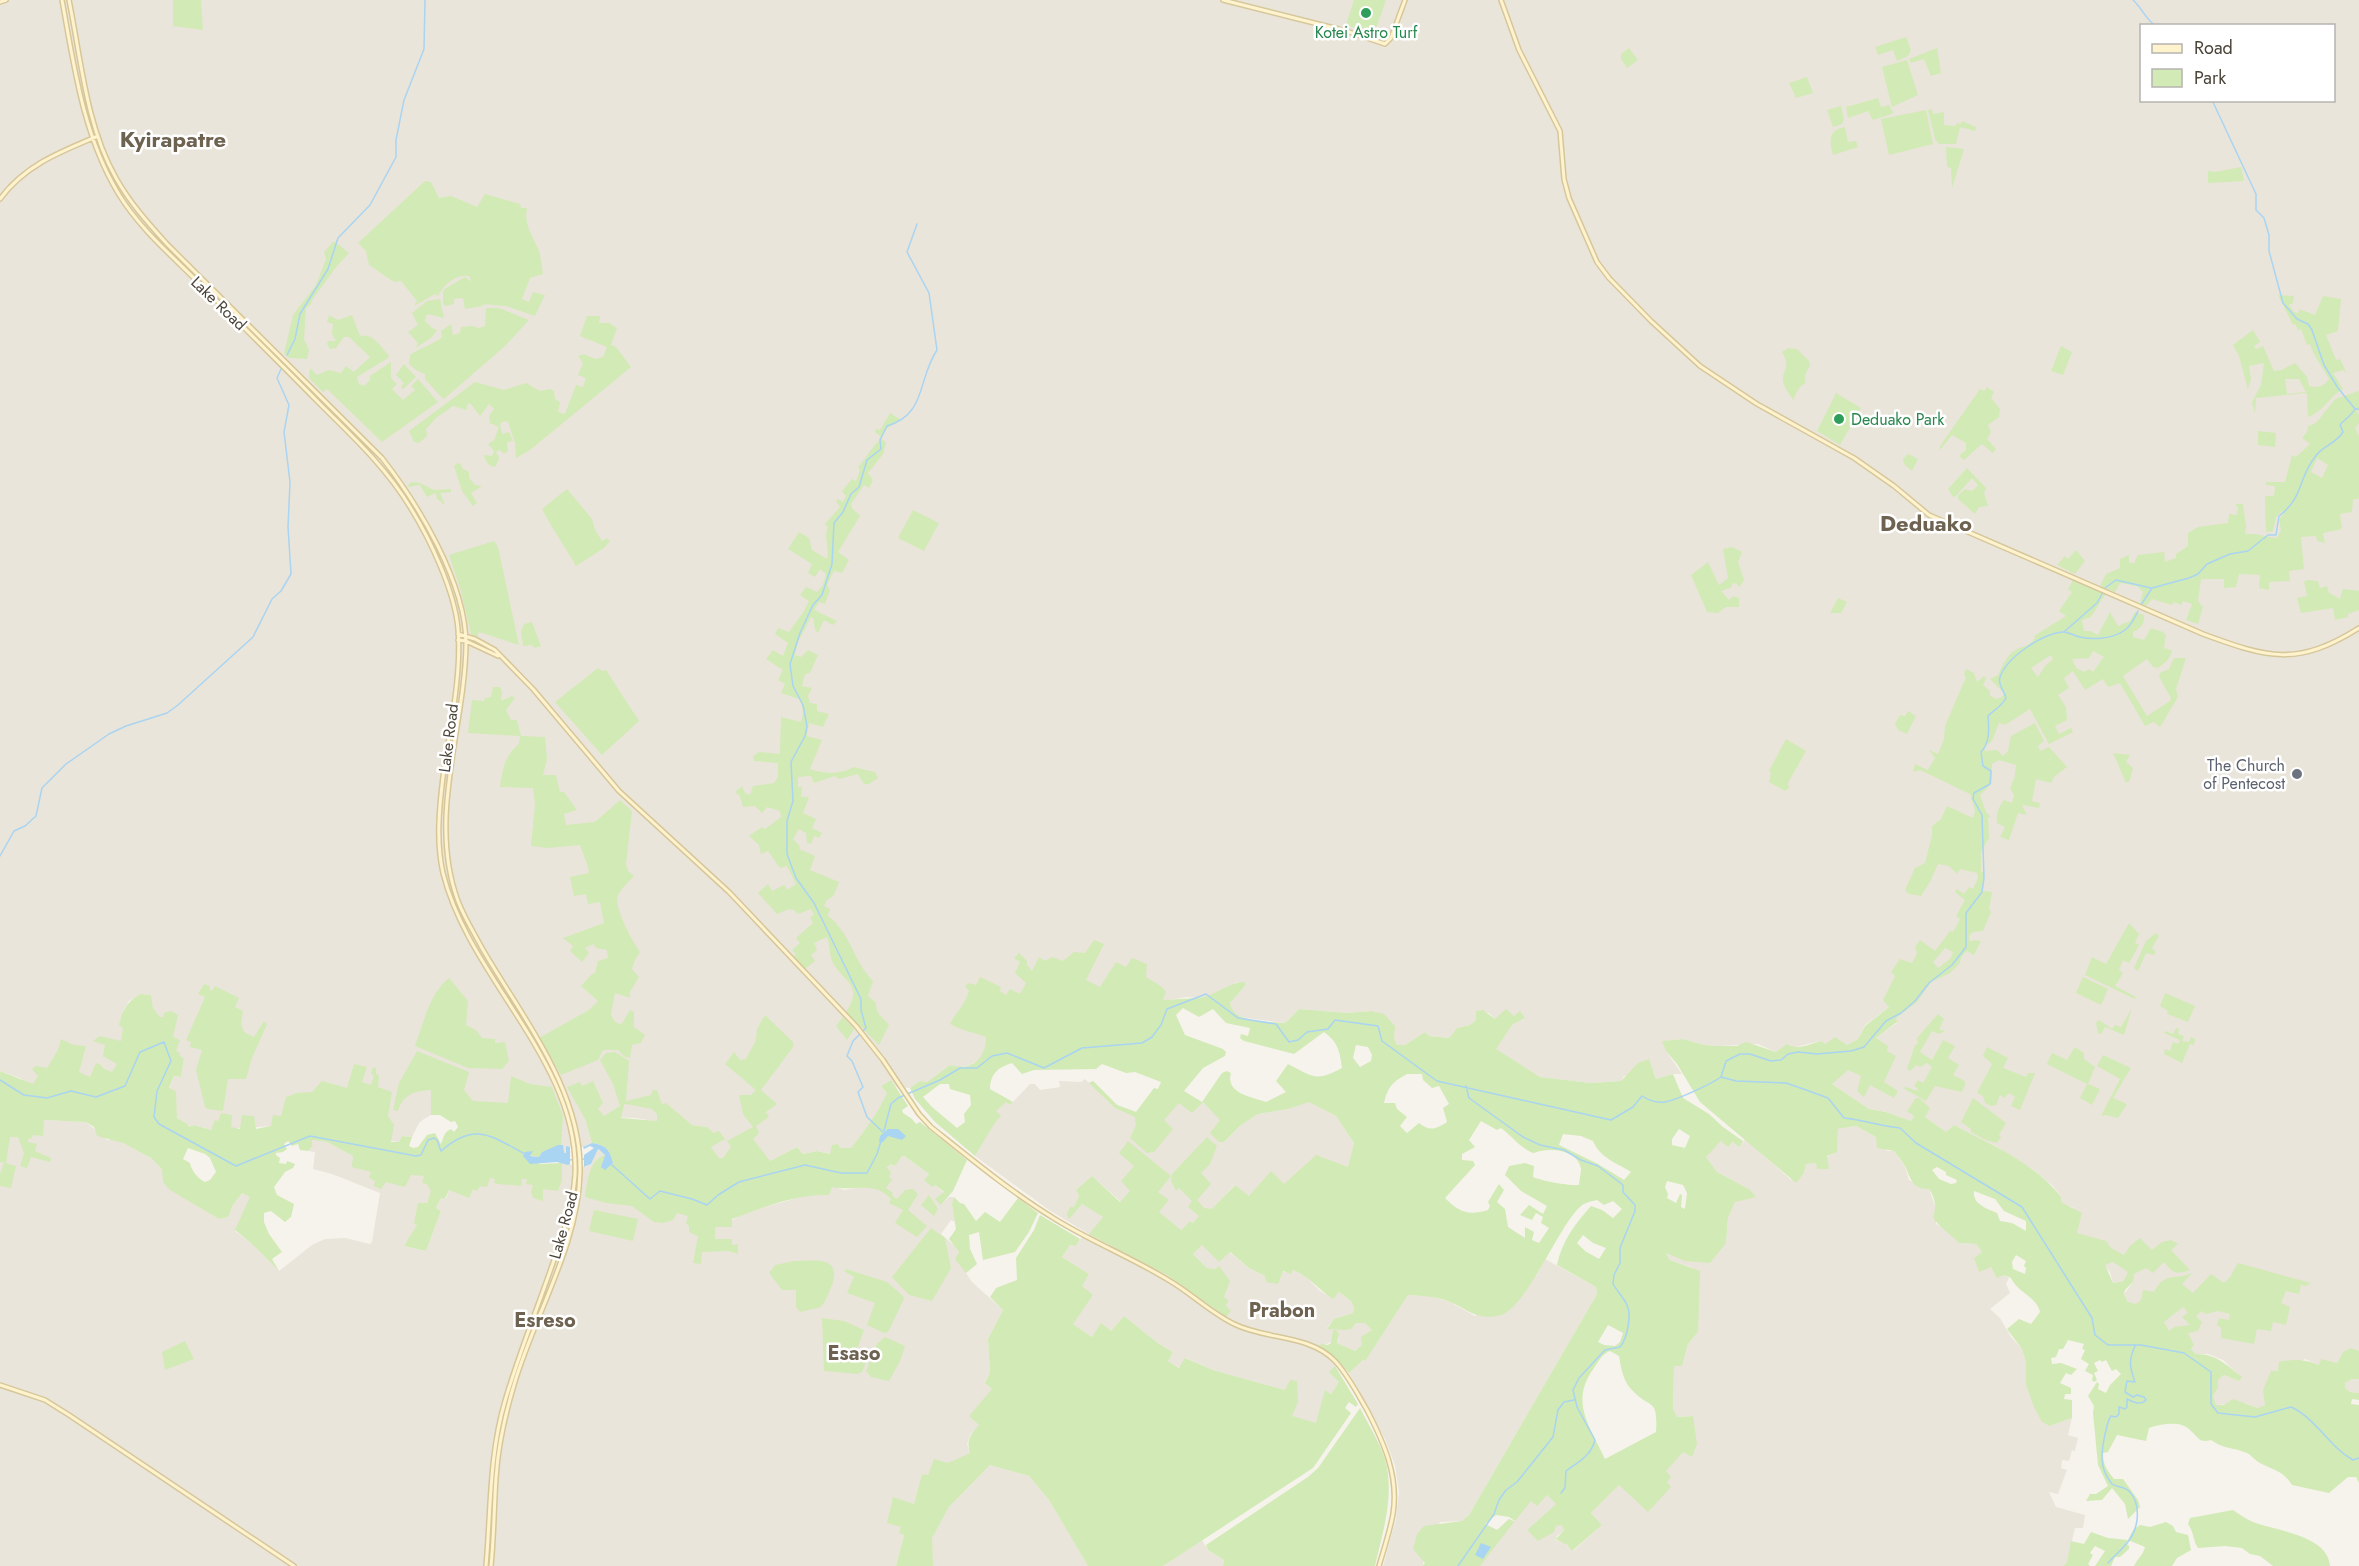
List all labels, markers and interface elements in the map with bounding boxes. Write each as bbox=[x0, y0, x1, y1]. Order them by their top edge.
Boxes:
marker: Kotei Astro Turf bbox=[1359, 6, 1373, 20]
place label: Kotei Astro Turf bbox=[1315, 21, 1418, 44]
legend bbox=[2140, 24, 2335, 102]
text: Road bbox=[2194, 35, 2233, 61]
text: Park bbox=[2194, 65, 2226, 91]
district label: Kyirapatre bbox=[120, 123, 226, 155]
street label: Lake Road bbox=[186, 271, 252, 336]
place label: Deduako Park bbox=[1851, 408, 1945, 431]
marker: Deduako Park bbox=[1832, 412, 1846, 426]
district label: Deduako bbox=[1880, 507, 1972, 539]
street label: Lake Road bbox=[433, 702, 464, 774]
place label: The Church of Pentecost bbox=[2203, 754, 2285, 795]
marker: The Church of Pentecost bbox=[2290, 767, 2304, 781]
street label: Lake Road bbox=[543, 1189, 584, 1262]
district label: Prabon bbox=[1249, 1296, 1315, 1325]
district label: Esreso bbox=[514, 1306, 576, 1335]
district label: Esaso bbox=[828, 1339, 881, 1368]

